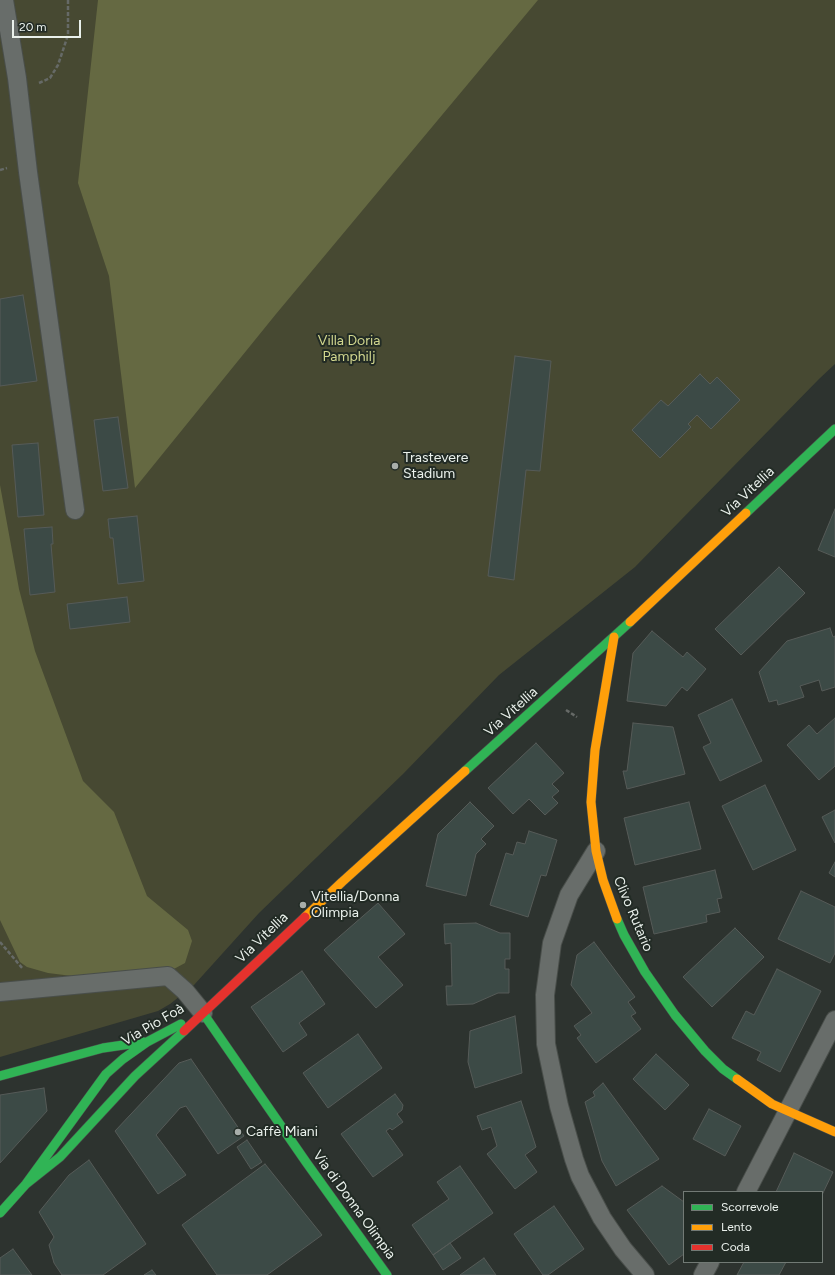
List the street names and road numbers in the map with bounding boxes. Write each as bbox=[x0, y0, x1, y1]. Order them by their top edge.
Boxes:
street label: Via Vitellia bbox=[718, 463, 778, 521]
street label: Via Vitellia bbox=[481, 684, 541, 740]
street label: Clivo Rutario bbox=[610, 874, 656, 954]
street label: Via Vitellia bbox=[232, 909, 292, 967]
street label: Via Pio Foà bbox=[119, 1000, 187, 1050]
street label: Via di Donna Olimpia bbox=[309, 1147, 399, 1263]

